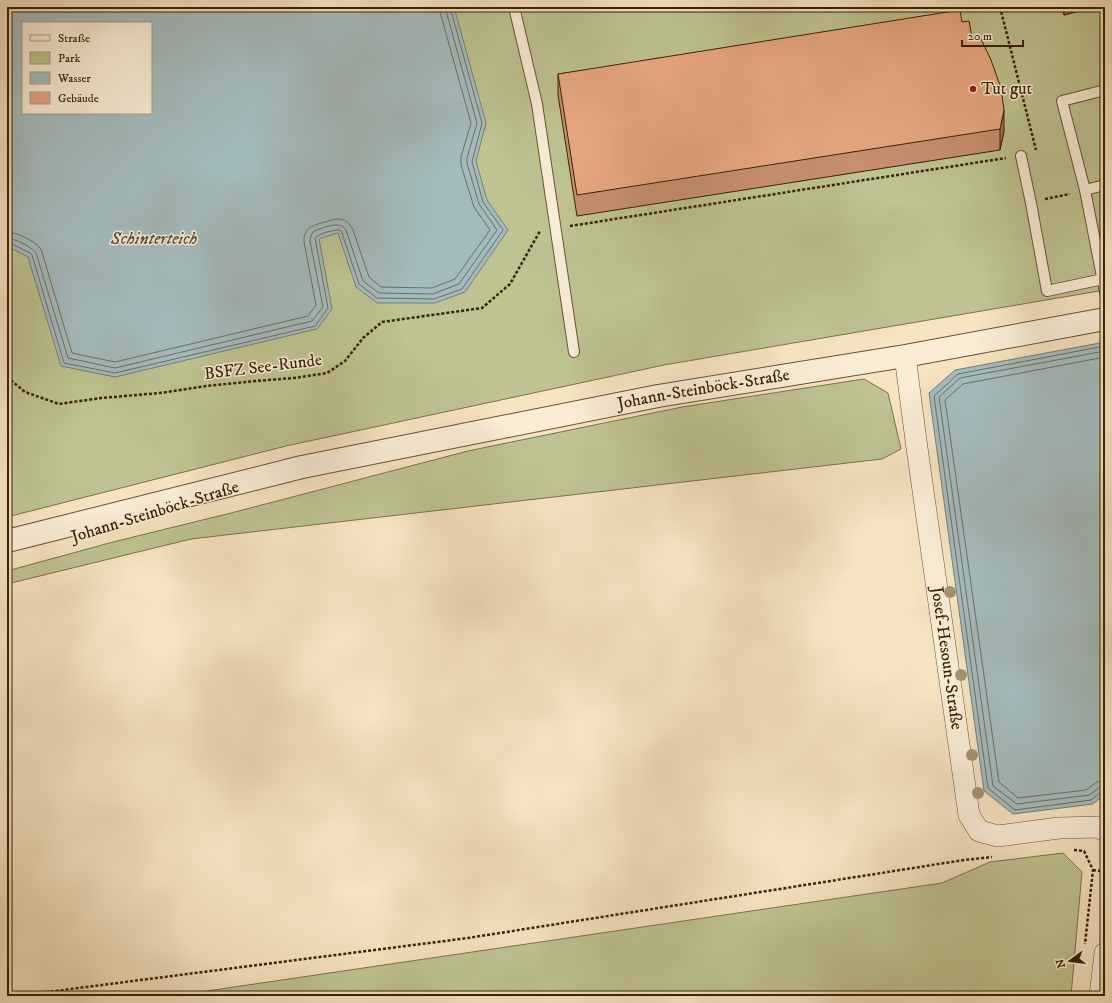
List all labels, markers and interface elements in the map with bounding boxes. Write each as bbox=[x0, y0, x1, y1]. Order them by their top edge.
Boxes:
legend bbox=[22, 22, 152, 114]
scale bar bbox=[962, 22, 1023, 48]
text: 20 m bbox=[968, 29, 992, 44]
text: Straße bbox=[58, 31, 90, 46]
text: Park bbox=[58, 51, 80, 66]
text: Wasser bbox=[57, 71, 91, 86]
place label: Tut gut bbox=[981, 78, 1032, 100]
marker: Tut gut bbox=[968, 84, 978, 94]
text: Gebäude bbox=[58, 91, 99, 106]
water label: Schinterteich bbox=[110, 228, 197, 250]
street label: BSFZ See-Runde bbox=[203, 349, 323, 385]
street label: Johann-Steinböck-Straße bbox=[613, 364, 791, 415]
street label: Johann-Steinböck-Straße bbox=[67, 476, 242, 549]
street label: Josef-Hesoun-Straße bbox=[925, 583, 968, 731]
north arrow bbox=[1050, 941, 1090, 981]
text: N bbox=[1053, 957, 1069, 970]

